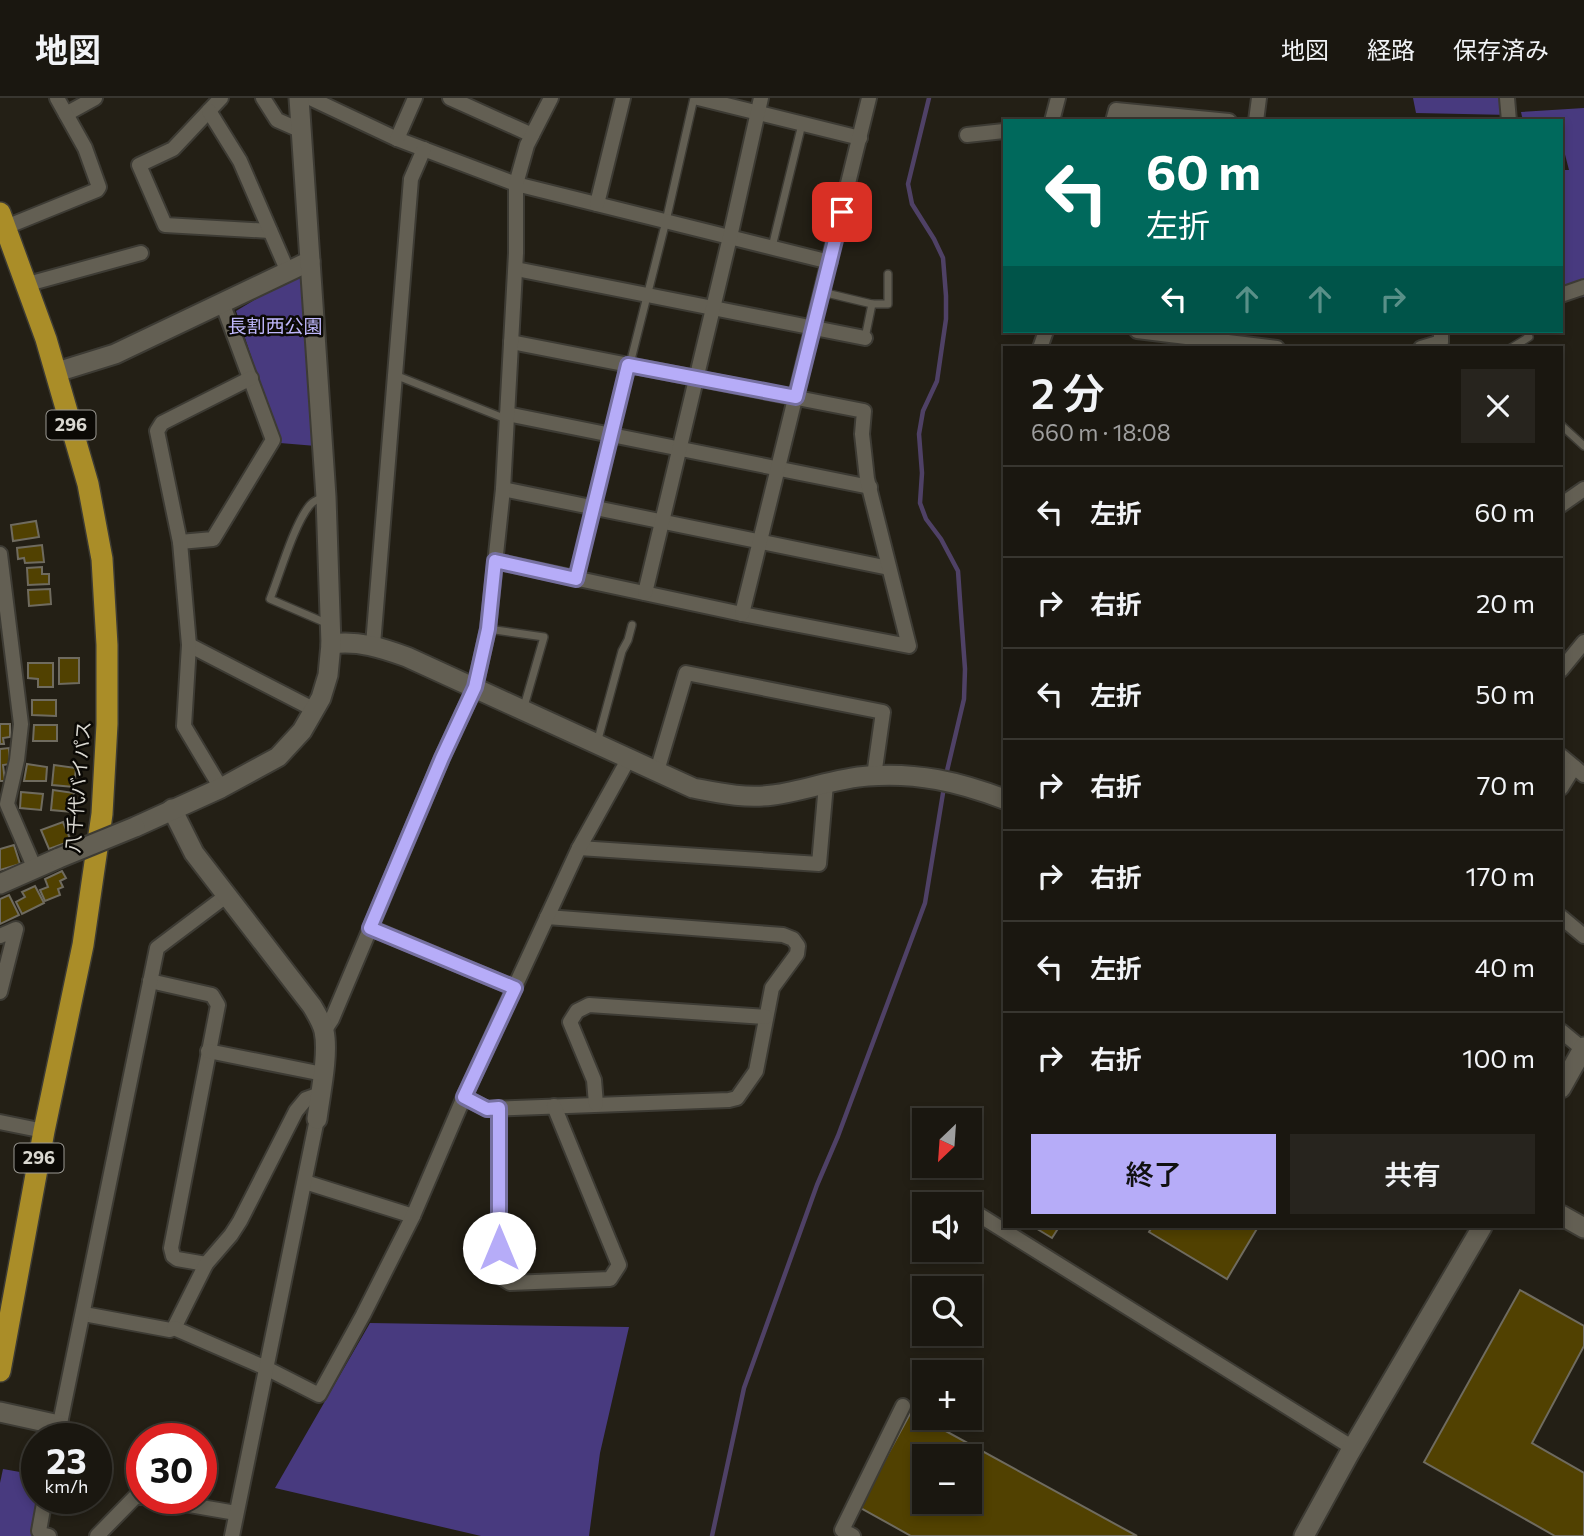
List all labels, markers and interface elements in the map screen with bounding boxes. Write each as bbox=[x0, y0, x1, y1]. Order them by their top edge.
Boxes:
text: 地図 bbox=[35, 28, 101, 69]
text: 地図 bbox=[1281, 35, 1329, 64]
text: 経路 bbox=[1367, 35, 1415, 64]
text: 保存済み bbox=[1453, 35, 1549, 64]
text: 60 m bbox=[1146, 140, 1261, 200]
icon: left bbox=[1031, 147, 1122, 238]
pin bbox=[812, 182, 872, 242]
icon: arrive bbox=[823, 193, 861, 231]
text: 左折 bbox=[1146, 204, 1210, 244]
icon: left bbox=[1155, 280, 1193, 318]
icon: ahead bbox=[1228, 280, 1266, 318]
icon: ahead bbox=[1301, 280, 1339, 318]
icon: right bbox=[1374, 280, 1412, 318]
park label: 長割西公園 bbox=[227, 314, 323, 337]
text: 2 分 bbox=[1031, 366, 1105, 418]
button: close bbox=[1461, 369, 1535, 443]
road number: 296 bbox=[46, 410, 96, 440]
text: 660 m · 18:08 bbox=[1031, 418, 1171, 446]
icon: left bbox=[1031, 493, 1069, 531]
text: 60 m bbox=[1475, 496, 1535, 527]
text: 左折 bbox=[1090, 497, 1142, 528]
icon: right bbox=[1031, 584, 1069, 622]
text: 20 m bbox=[1476, 587, 1535, 618]
text: 右折 bbox=[1090, 588, 1142, 619]
icon: left bbox=[1031, 675, 1069, 713]
text: 50 m bbox=[1475, 678, 1535, 709]
text: 左折 bbox=[1090, 679, 1142, 710]
street label: 八千代バイパス bbox=[60, 720, 95, 854]
icon: right bbox=[1031, 766, 1069, 804]
text: 70 m bbox=[1477, 769, 1535, 800]
text: 右折 bbox=[1090, 770, 1142, 801]
icon: right bbox=[1031, 857, 1069, 895]
text: 170 m bbox=[1466, 860, 1535, 891]
text: 右折 bbox=[1090, 861, 1142, 892]
icon: left bbox=[1031, 948, 1069, 986]
text: 40 m bbox=[1475, 951, 1535, 982]
text: 左折 bbox=[1090, 952, 1142, 983]
icon: right bbox=[1031, 1039, 1069, 1077]
text: 100 m bbox=[1462, 1042, 1535, 1073]
text: 右折 bbox=[1090, 1043, 1142, 1074]
north arrow bbox=[912, 1108, 982, 1178]
map controls bbox=[912, 1108, 982, 1514]
button: 終了 bbox=[1031, 1134, 1276, 1214]
button: 共有 bbox=[1290, 1134, 1535, 1214]
road number: 296 bbox=[14, 1143, 64, 1172]
button: sound bbox=[912, 1192, 982, 1262]
position arrow bbox=[462, 1211, 536, 1285]
button: search bbox=[912, 1276, 982, 1346]
button: + bbox=[912, 1360, 982, 1430]
speed limit sign: 30 bbox=[126, 1423, 217, 1514]
text: 23 bbox=[46, 1438, 87, 1481]
button: − bbox=[912, 1444, 982, 1514]
text: km/h bbox=[45, 1475, 88, 1497]

